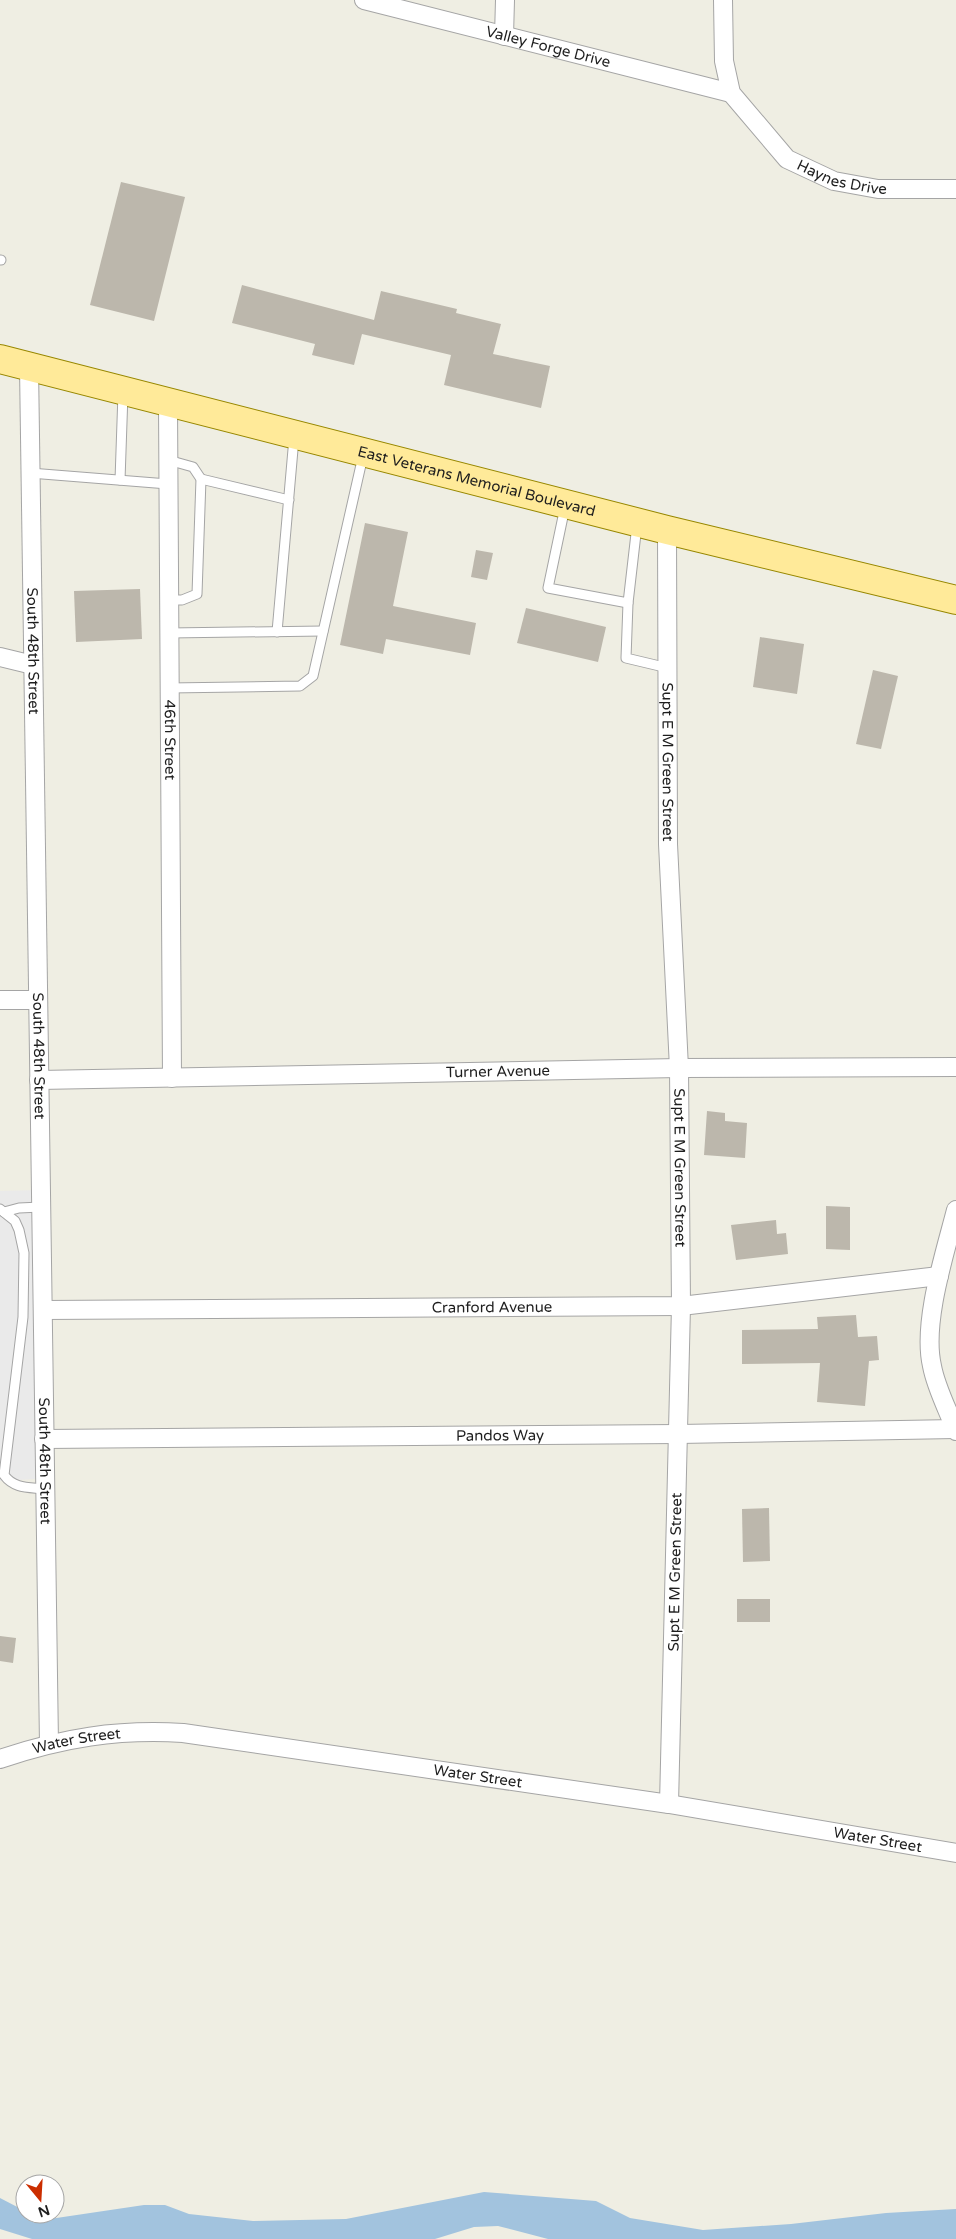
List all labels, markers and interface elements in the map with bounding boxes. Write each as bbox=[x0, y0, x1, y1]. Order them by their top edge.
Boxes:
street label: Valley Forge Drive bbox=[484, 22, 612, 71]
street label: Haynes Drive bbox=[794, 156, 887, 198]
street label: East Veterans Memorial Boulevard bbox=[356, 442, 597, 520]
street label: South 48th Street bbox=[23, 587, 43, 715]
street label: Supt E M Green Street bbox=[658, 682, 677, 842]
street label: 46th Street bbox=[161, 700, 179, 781]
street label: South 48th Street bbox=[29, 992, 49, 1120]
street label: Turner Avenue bbox=[446, 1061, 550, 1081]
street label: Supt E M Green Street bbox=[670, 1088, 690, 1248]
street label: Cranford Avenue bbox=[432, 1298, 552, 1317]
street label: South 48th Street bbox=[35, 1397, 55, 1525]
street label: Pandos Way bbox=[456, 1426, 544, 1445]
street label: Supt E M Green Street bbox=[665, 1492, 685, 1652]
street label: Water Street bbox=[30, 1724, 122, 1758]
street label: Water Street bbox=[432, 1761, 524, 1791]
street label: Water Street bbox=[832, 1823, 924, 1856]
north arrow bbox=[15, 2174, 65, 2224]
text: N bbox=[36, 2201, 52, 2221]

